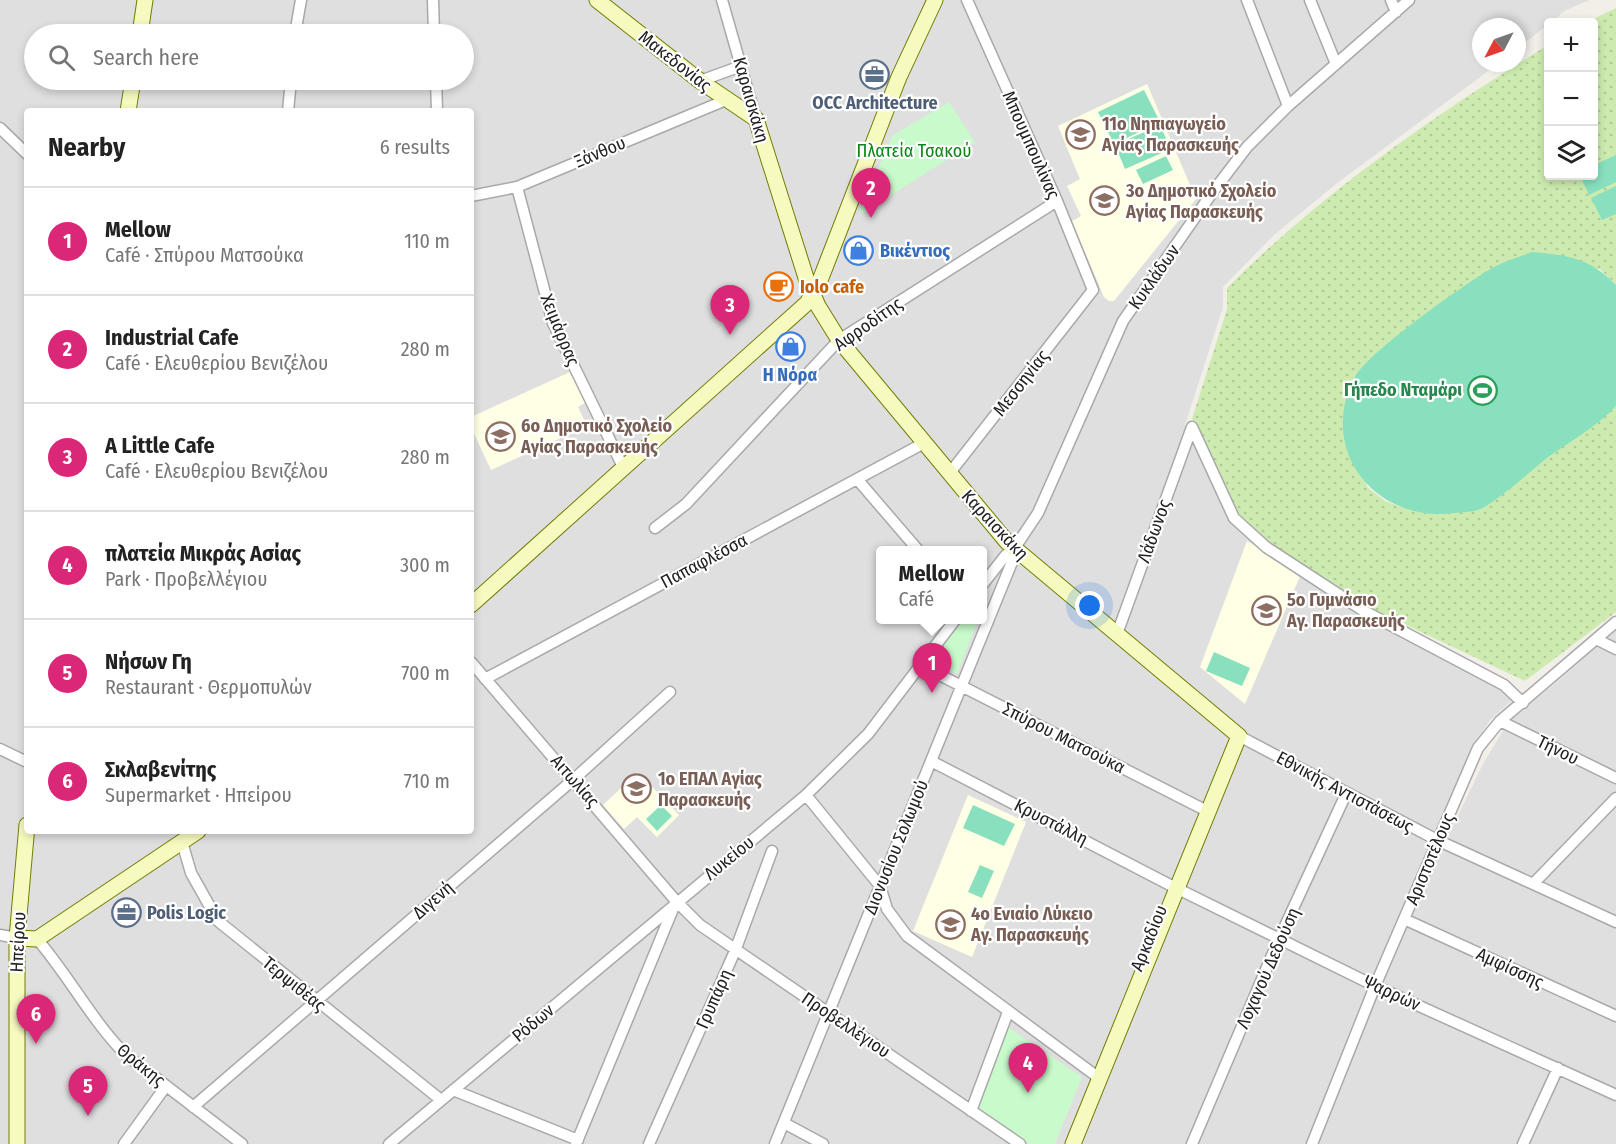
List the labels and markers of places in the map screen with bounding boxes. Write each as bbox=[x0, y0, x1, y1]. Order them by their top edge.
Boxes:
office icon: OCC Architecture bbox=[859, 58, 891, 90]
place label: OCC Architecture bbox=[812, 92, 938, 114]
place label: 11ο Νηπιαγωγείο Αγίας Παρασκευής bbox=[1101, 113, 1239, 156]
school or university icon: 11ο Νηπιαγωγείο Αγίας Παρασκευής bbox=[1065, 118, 1097, 150]
pin: 2 bbox=[852, 168, 890, 218]
place label: 3ο Δημοτικό Σχολείο Αγίας Παρασκευής bbox=[1125, 180, 1277, 223]
school or university icon: 3ο Δημοτικό Σχολείο Αγίας Παρασκευής bbox=[1089, 185, 1121, 217]
shop icon: Βικέντιος bbox=[843, 235, 875, 267]
place label: Βικέντιος bbox=[880, 240, 950, 262]
cafe icon: Iolo cafe bbox=[763, 271, 795, 303]
place label: Iolo cafe bbox=[800, 276, 864, 298]
pin: 3 bbox=[710, 286, 750, 335]
shop icon: Η Νόρα bbox=[774, 330, 806, 362]
place label: Η Νόρα bbox=[763, 364, 817, 386]
sports icon: Γήπεδο Νταμάρι bbox=[1467, 374, 1499, 406]
place label: Γήπεδο Νταμάρι bbox=[1344, 379, 1462, 401]
place label: 6ο Δημοτικό Σχολείο Αγίας Παρασκευής bbox=[520, 415, 673, 458]
school or university icon: 6ο Δημοτικό Σχολείο Αγίας Παρασκευής bbox=[484, 420, 516, 452]
place label: 5ο Γυμνάσιο Αγ. Παρασκευής bbox=[1286, 589, 1405, 632]
school or university icon: 5ο Γυμνάσιο Αγ. Παρασκευής bbox=[1250, 594, 1282, 626]
pin: 1 bbox=[912, 644, 952, 693]
place label: 1ο ΕΠΑΛ Αγίας Παρασκευής bbox=[658, 768, 762, 811]
school or university icon: 1ο ΕΠΑΛ Αγίας Παρασκευής bbox=[621, 773, 653, 805]
office icon: Polis Logic bbox=[110, 897, 142, 929]
place label: Polis Logic bbox=[147, 902, 226, 924]
place label: 4ο Ενιαίο Λύκειο Αγ. Παρασκευής bbox=[970, 903, 1093, 946]
school or university icon: 4ο Ενιαίο Λύκειο Αγ. Παρασκευής bbox=[934, 908, 966, 940]
pin: 6 bbox=[16, 994, 56, 1044]
pin: 4 bbox=[1008, 1044, 1048, 1093]
pin: 5 bbox=[68, 1066, 107, 1116]

